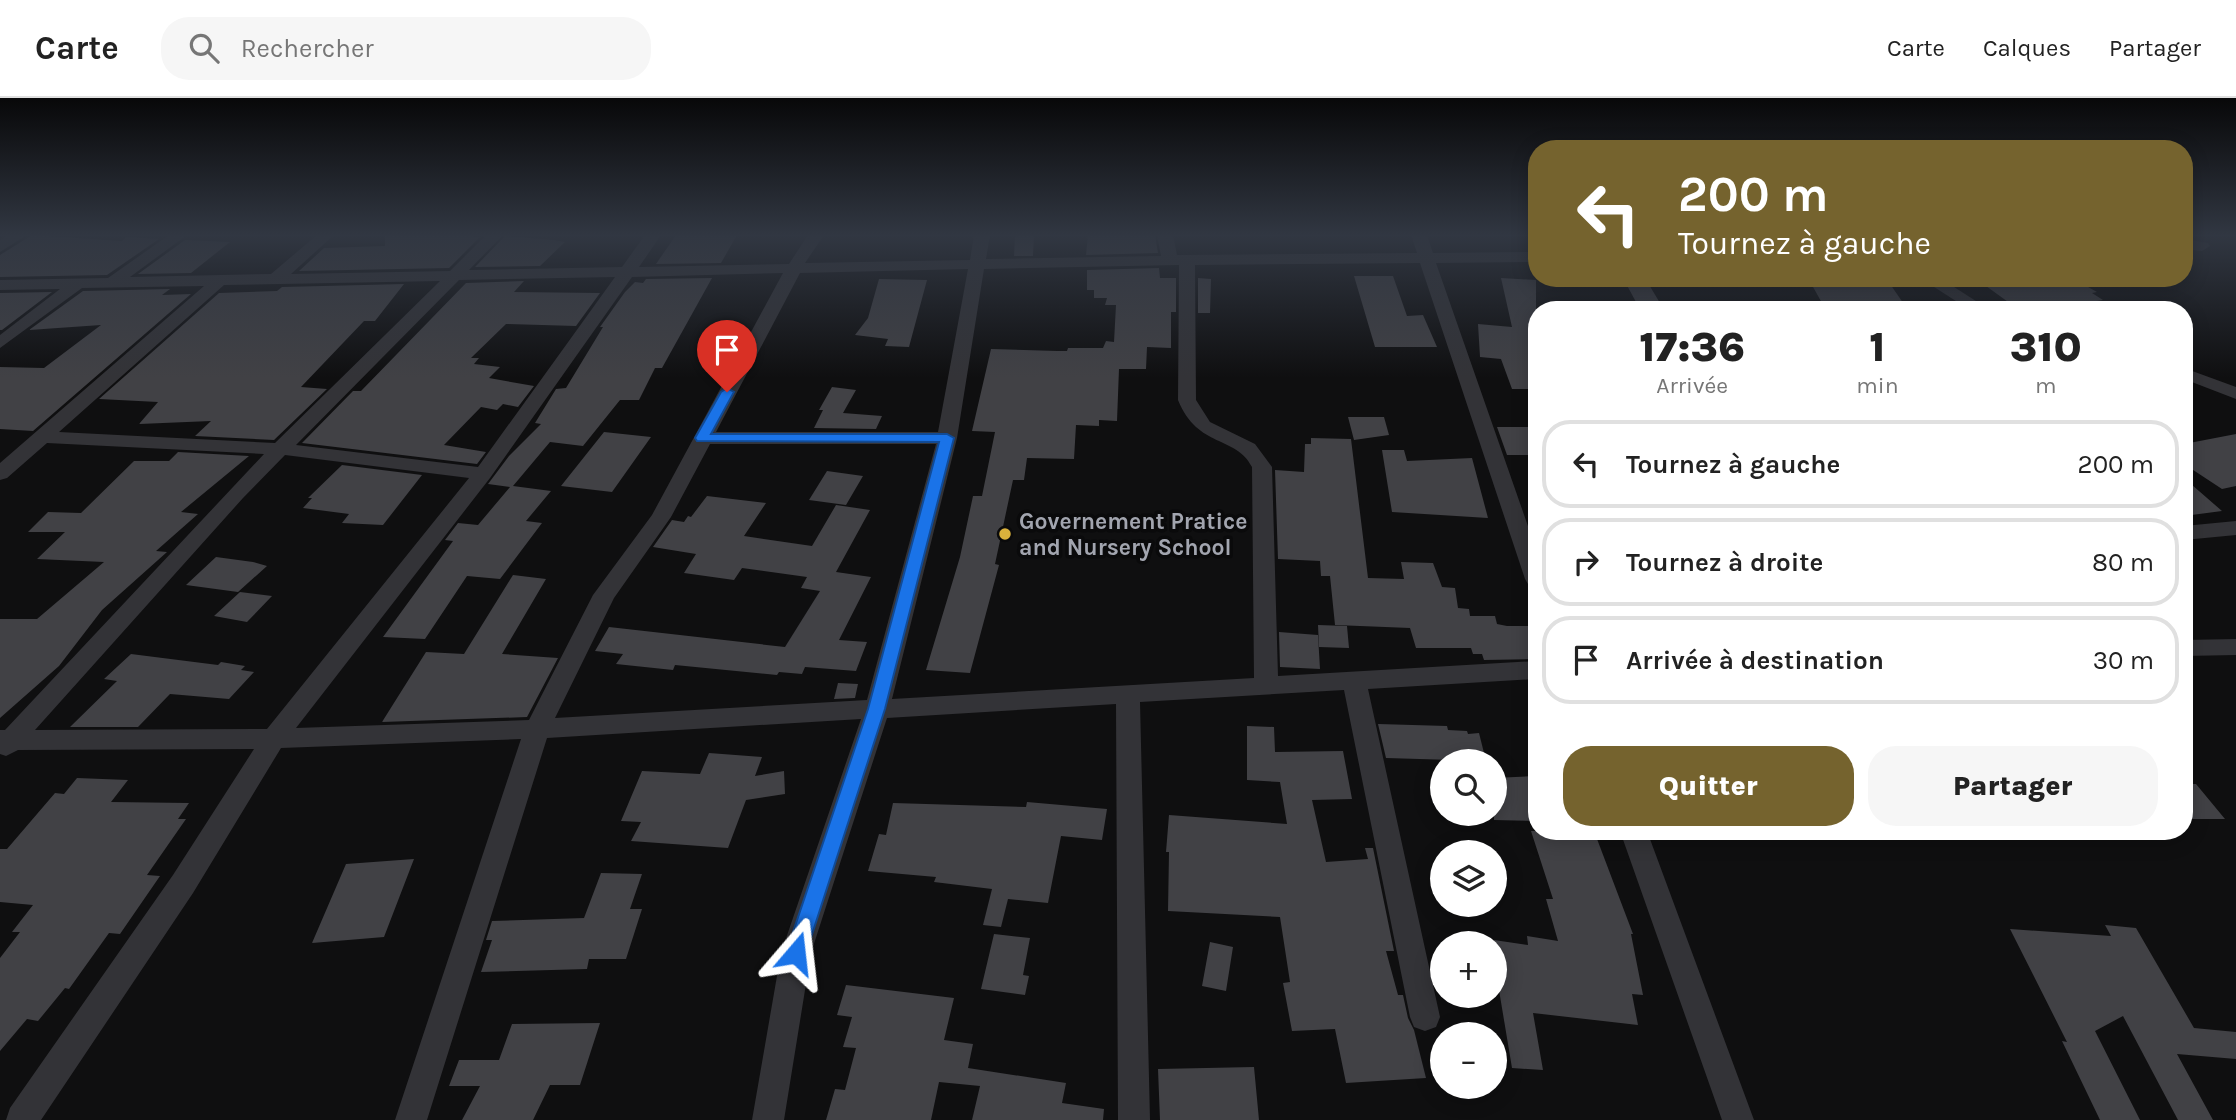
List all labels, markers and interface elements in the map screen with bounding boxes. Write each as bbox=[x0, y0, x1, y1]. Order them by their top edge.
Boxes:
search box bbox=[161, 17, 651, 80]
text: Carte bbox=[35, 29, 119, 67]
icon: search bbox=[185, 29, 223, 67]
text: Rechercher bbox=[241, 33, 374, 64]
text: Carte bbox=[1887, 34, 1945, 62]
text: Calques bbox=[1983, 34, 2071, 62]
text: Partager bbox=[2109, 34, 2201, 62]
text: 200 m bbox=[1678, 166, 1829, 223]
icon: left bbox=[1563, 168, 1654, 259]
text: Tournez à gauche bbox=[1678, 225, 1931, 262]
pin bbox=[697, 320, 757, 392]
text: 17:36 bbox=[1639, 322, 1745, 372]
text: 1 bbox=[1869, 322, 1886, 372]
text: 310 bbox=[2010, 322, 2082, 372]
icon: arrive bbox=[708, 331, 746, 369]
text: Arrivée bbox=[1656, 372, 1728, 399]
text: min bbox=[1856, 372, 1899, 399]
text: m bbox=[2035, 372, 2057, 399]
icon: left bbox=[1567, 445, 1605, 483]
text: Tournez à gauche bbox=[1626, 449, 1840, 480]
text: 200 m bbox=[2078, 449, 2154, 480]
place label: Governement Pratice and Nursery School bbox=[1019, 508, 1247, 561]
marker: Governement Pratice and Nursery School bbox=[997, 526, 1013, 542]
icon: right bbox=[1567, 543, 1605, 581]
text: Tournez à droite bbox=[1626, 547, 1823, 578]
text: 80 m bbox=[2092, 547, 2154, 578]
icon: arrive bbox=[1567, 641, 1605, 679]
text: Arrivée à destination bbox=[1626, 645, 1884, 676]
text: 30 m bbox=[2093, 645, 2154, 676]
button: Quitter bbox=[1563, 746, 1854, 826]
button: Partager bbox=[1868, 746, 2158, 826]
map controls bbox=[1430, 749, 1507, 1099]
button: search bbox=[1430, 749, 1507, 826]
button: layers bbox=[1430, 840, 1507, 917]
position arrow bbox=[759, 916, 833, 990]
button: + bbox=[1430, 931, 1507, 1008]
button: − bbox=[1430, 1022, 1507, 1099]

